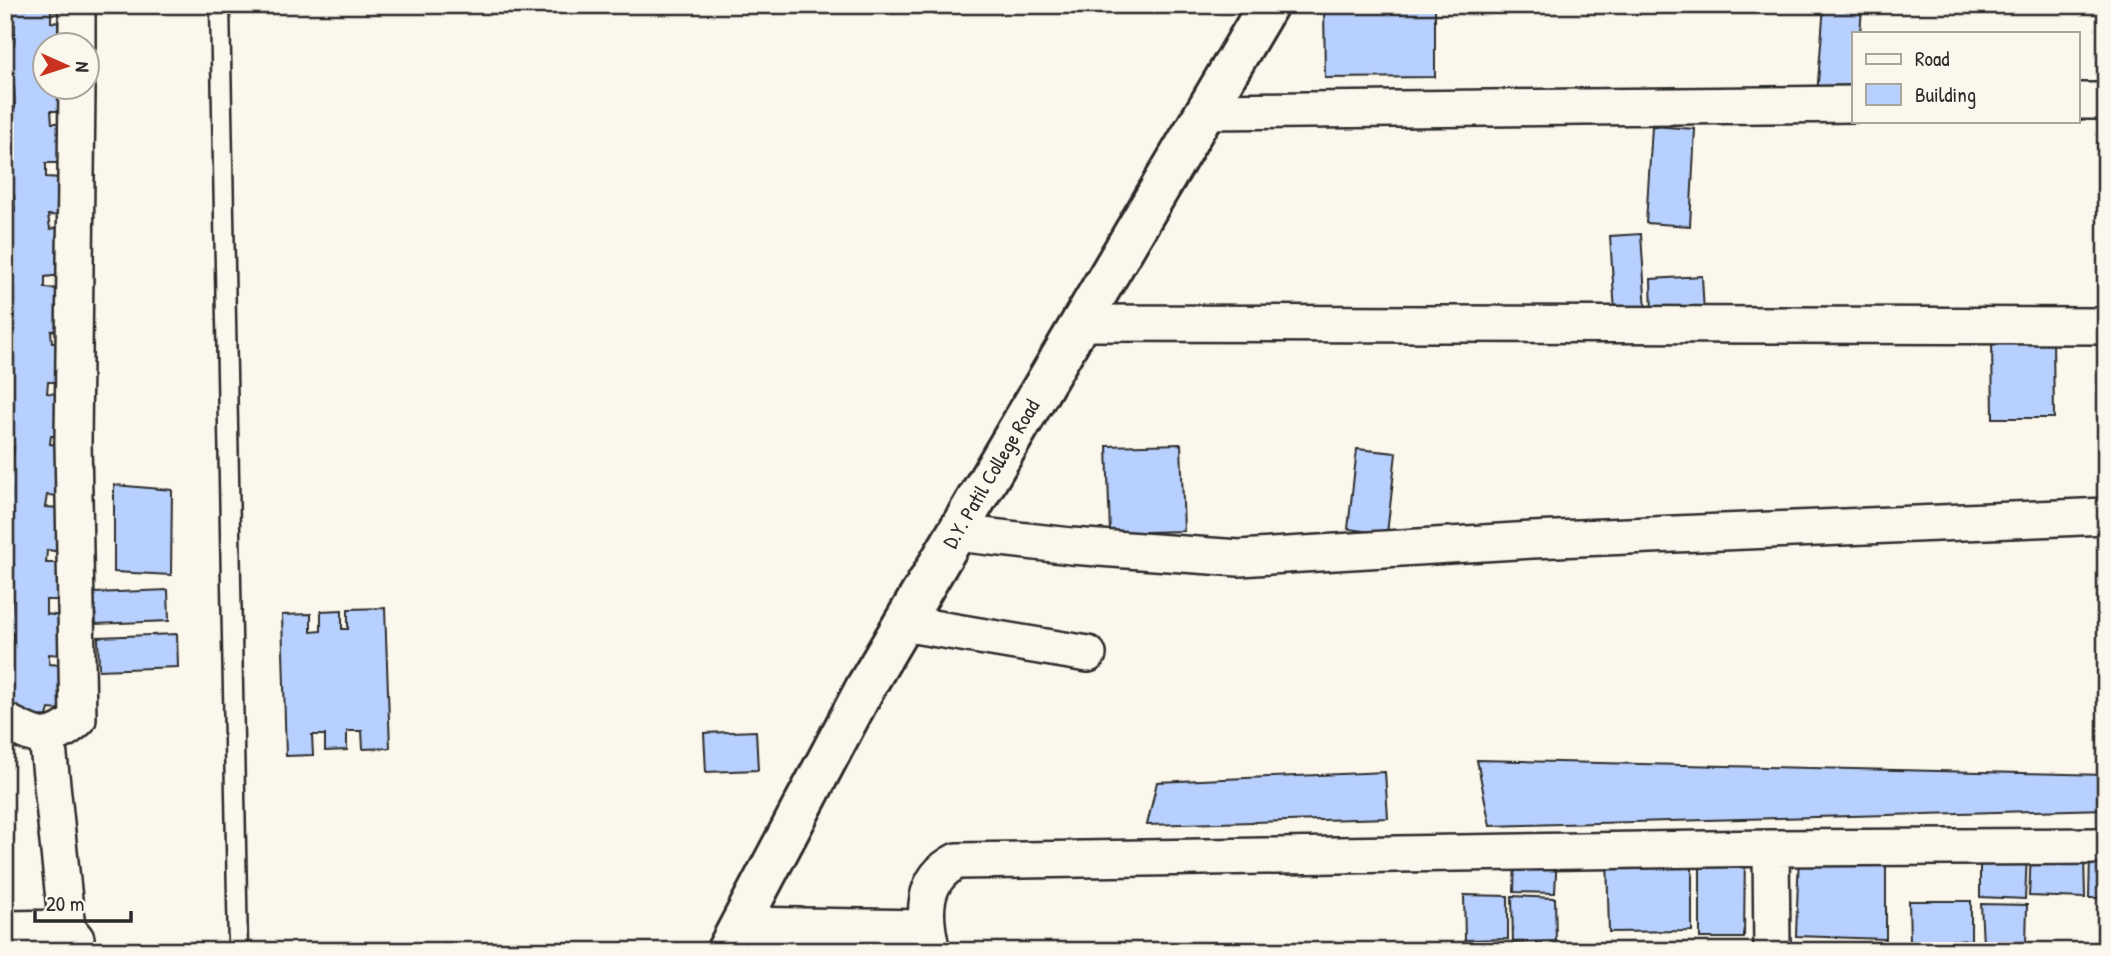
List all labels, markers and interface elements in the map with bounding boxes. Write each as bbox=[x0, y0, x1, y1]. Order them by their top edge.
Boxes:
north arrow bbox=[32, 32, 102, 102]
legend bbox=[1852, 32, 2080, 122]
text: Road bbox=[1915, 44, 1949, 73]
text: N bbox=[70, 61, 96, 73]
text: Building bbox=[1915, 80, 1976, 109]
street label: D.Y. Patil College Road bbox=[936, 394, 1046, 554]
scale bar bbox=[35, 879, 131, 923]
text: 20 m bbox=[46, 889, 84, 918]

